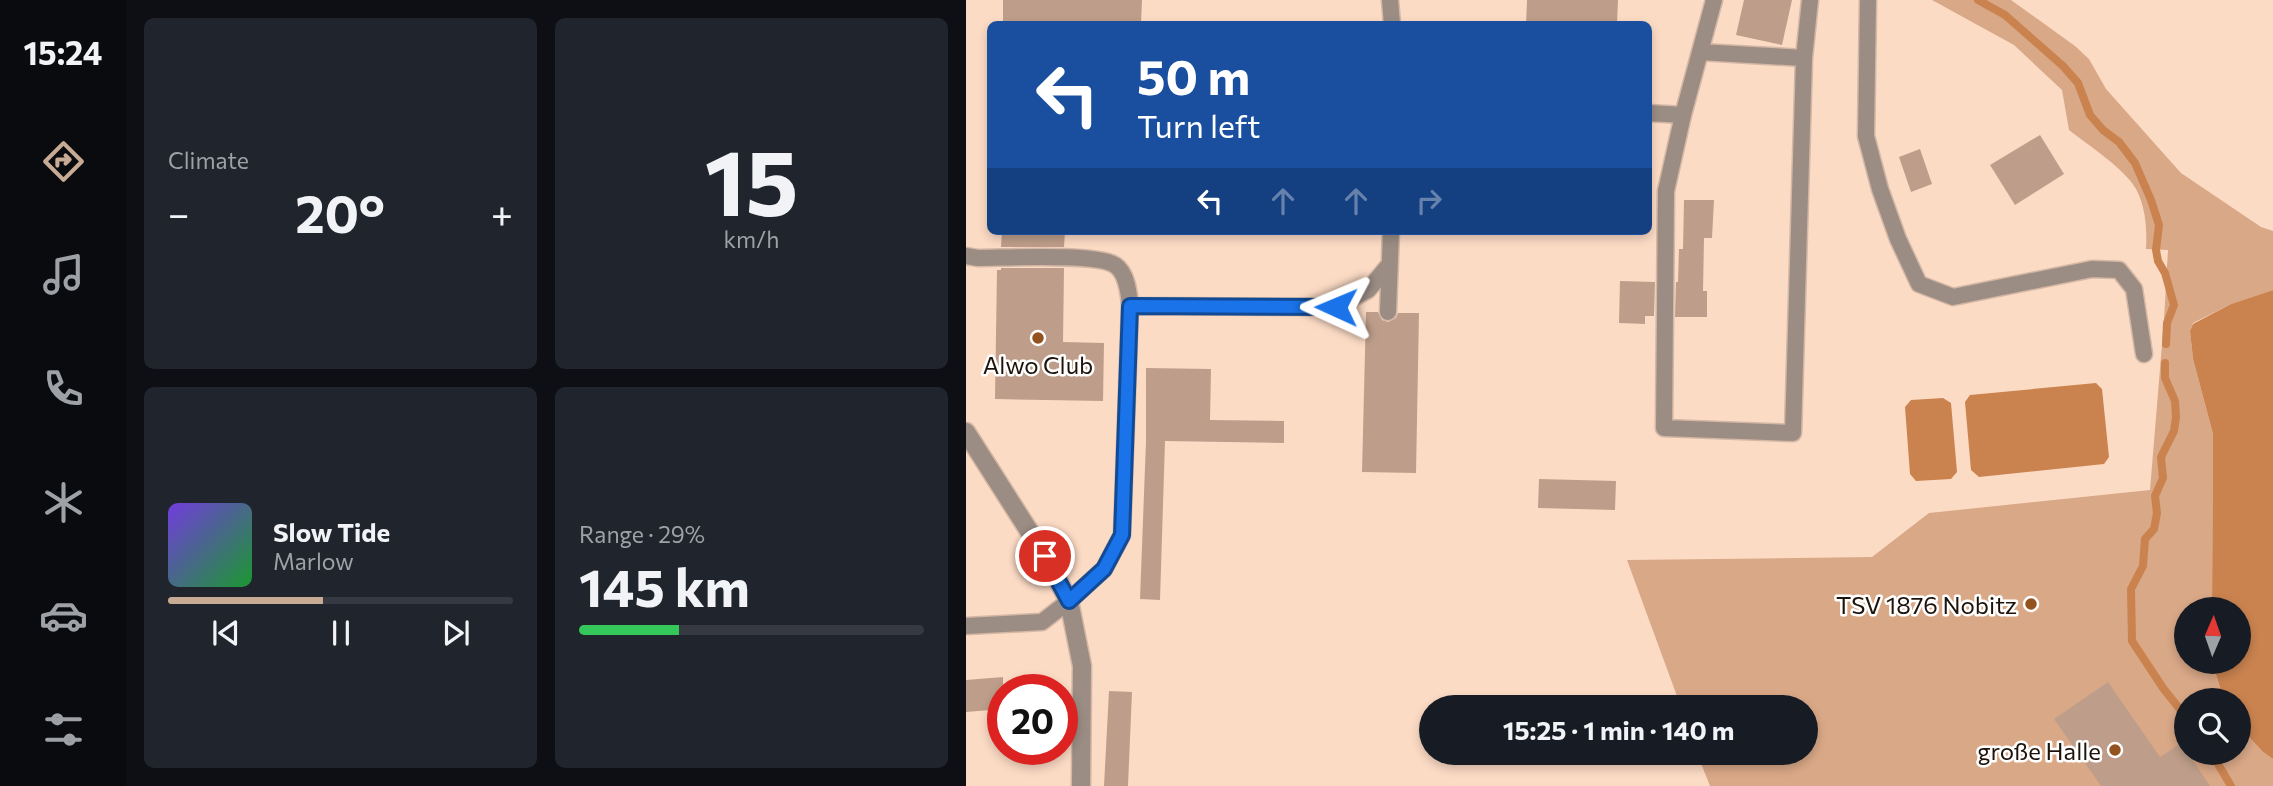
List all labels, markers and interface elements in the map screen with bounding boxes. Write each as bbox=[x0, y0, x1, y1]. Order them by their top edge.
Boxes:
text: 15:24 bbox=[24, 32, 103, 72]
text: 50 m bbox=[1137, 45, 1250, 105]
icon: left bbox=[1022, 49, 1113, 140]
text: Turn left bbox=[1137, 105, 1261, 145]
text: 15 bbox=[704, 123, 799, 235]
icon: directions bbox=[39, 137, 88, 186]
text: Climate bbox=[168, 146, 249, 174]
text: 20° bbox=[295, 180, 385, 244]
icon: left bbox=[1191, 182, 1229, 220]
icon: ahead bbox=[1264, 182, 1302, 220]
icon: ahead bbox=[1337, 182, 1375, 220]
icon: right bbox=[1410, 182, 1448, 220]
text: − bbox=[168, 189, 190, 236]
text: + bbox=[491, 189, 513, 236]
text: km/h bbox=[724, 225, 779, 253]
icon: music bbox=[39, 250, 88, 299]
position arrow bbox=[1299, 270, 1373, 344]
marker: Alwo Club bbox=[1030, 330, 1046, 346]
place label: Alwo Club bbox=[983, 350, 1093, 379]
icon: phone bbox=[39, 364, 88, 413]
icon: climate bbox=[39, 478, 88, 527]
text: Slow Tide bbox=[273, 516, 390, 547]
text: Range · 29% bbox=[579, 520, 705, 548]
pin bbox=[1015, 526, 1075, 586]
icon: arrive bbox=[1026, 537, 1064, 575]
text: Marlow bbox=[273, 547, 354, 575]
text: 145 km bbox=[579, 554, 750, 618]
place label: TSV 1876 Nobitz bbox=[1836, 590, 2017, 619]
icon: car bbox=[39, 591, 88, 640]
marker: TSV 1876 Nobitz bbox=[2023, 596, 2039, 612]
north arrow bbox=[2174, 597, 2250, 674]
map controls bbox=[2174, 597, 2251, 765]
icon: previous bbox=[207, 614, 245, 652]
icon: pause bbox=[322, 614, 360, 652]
icon: next bbox=[437, 614, 475, 652]
speed limit sign: 20 bbox=[987, 674, 1078, 765]
button: search bbox=[2174, 688, 2251, 765]
icon: filters bbox=[39, 705, 88, 754]
text: 15:25 · 1 min · 140 m bbox=[1503, 714, 1734, 745]
place label: große Halle bbox=[1977, 736, 2101, 765]
marker: große Halle bbox=[2107, 742, 2123, 758]

